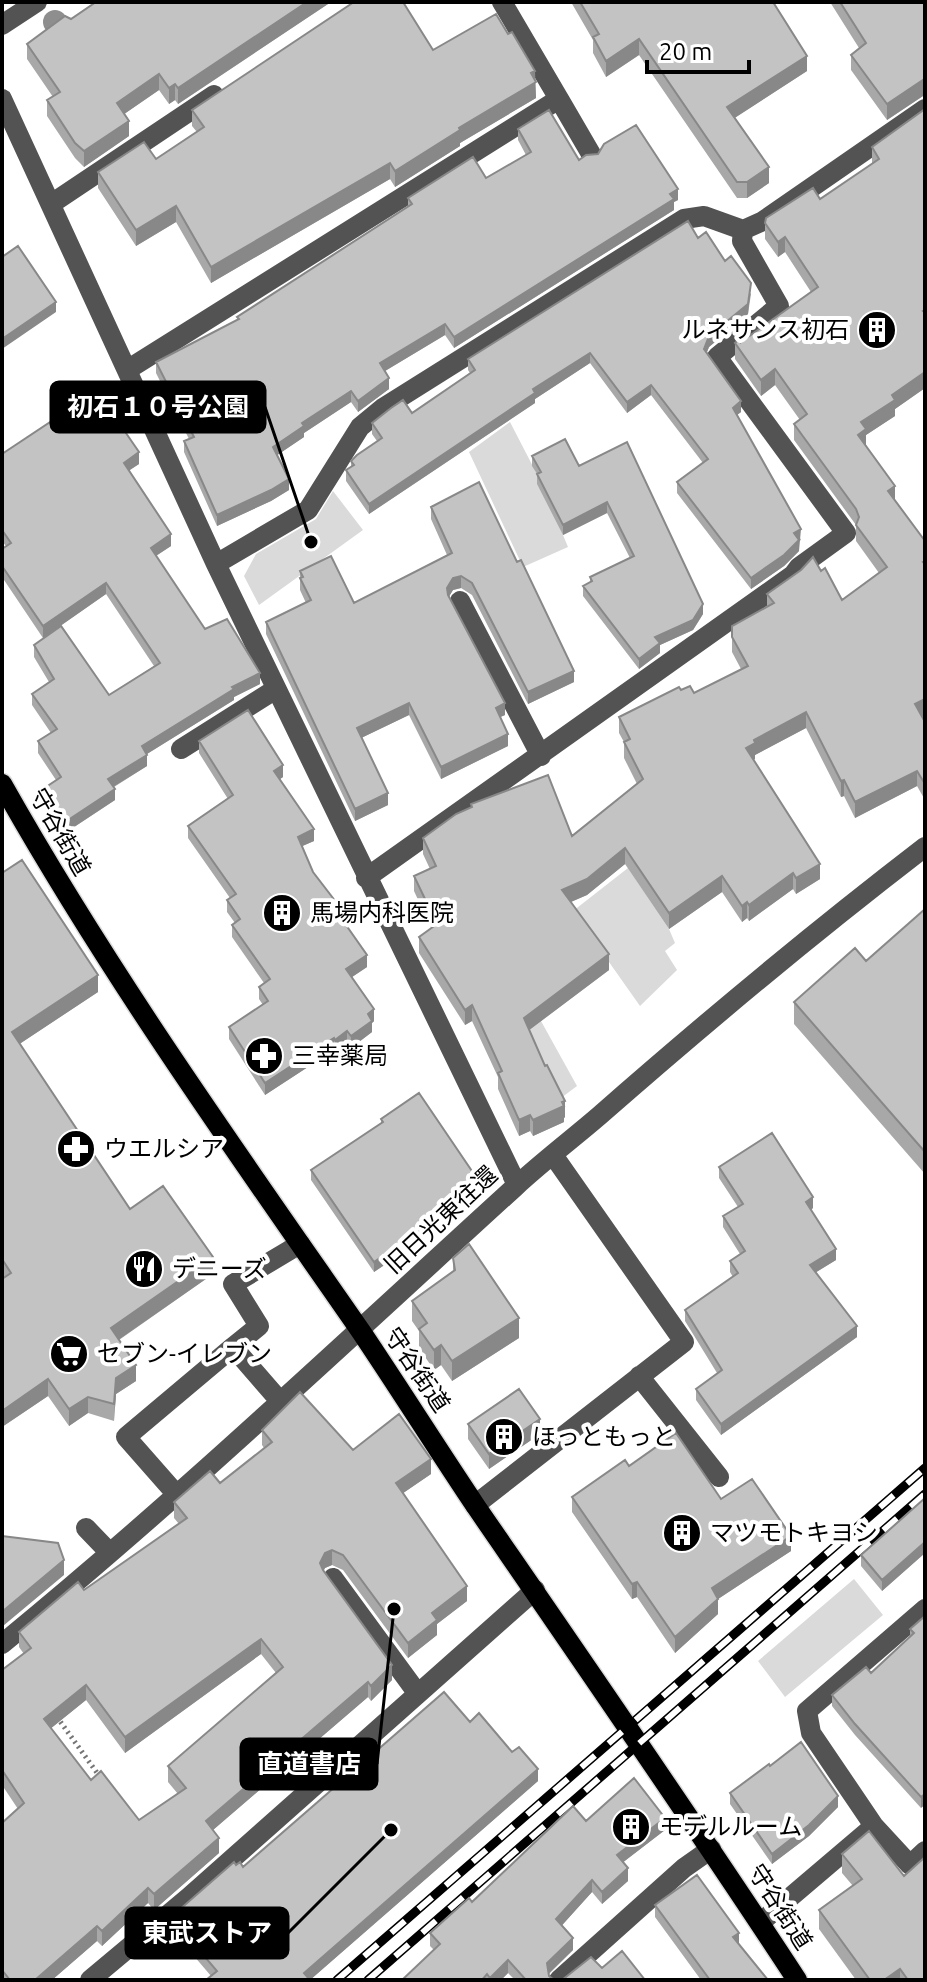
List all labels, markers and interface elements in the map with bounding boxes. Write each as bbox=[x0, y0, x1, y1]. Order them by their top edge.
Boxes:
scale bar bbox=[647, 24, 749, 74]
text: 20 m bbox=[659, 38, 712, 65]
building icon: ルネサンス初石 bbox=[856, 309, 898, 351]
place label: ルネサンス初石 bbox=[681, 316, 849, 343]
callout: 初石１０号公園 bbox=[51, 382, 265, 432]
text: 初石１０号公園 bbox=[67, 392, 249, 421]
street label: 守谷街道 bbox=[25, 783, 96, 880]
building icon: 馬場内科医院 bbox=[261, 892, 303, 934]
place label: 馬場内科医院 bbox=[310, 899, 454, 926]
pharmacy icon: 三幸薬局 bbox=[243, 1035, 285, 1077]
place label: 三幸薬局 bbox=[292, 1042, 388, 1069]
pharmacy icon: ウエルシア bbox=[55, 1128, 97, 1170]
place label: ウエルシア bbox=[104, 1135, 224, 1162]
street label: 旧日光東往還 bbox=[379, 1161, 503, 1279]
restaurant icon: デニーズ bbox=[123, 1248, 165, 1290]
place label: デニーズ bbox=[172, 1255, 267, 1282]
street label: 守谷街道 bbox=[379, 1322, 455, 1417]
supermarket icon: セブン-イレブン bbox=[48, 1333, 90, 1375]
place label: セブン-イレブン bbox=[97, 1340, 272, 1367]
building icon: ほっともっと bbox=[483, 1416, 525, 1458]
place label: ほっともっと bbox=[532, 1423, 676, 1450]
building icon: マツモトキヨシ bbox=[661, 1512, 703, 1554]
place label: マツモトキヨシ bbox=[710, 1519, 878, 1546]
callout: 直道書店 bbox=[241, 1739, 377, 1789]
text: 直道書店 bbox=[257, 1749, 361, 1778]
building icon: モデルルーム bbox=[610, 1806, 652, 1848]
place label: モデルルーム bbox=[659, 1813, 802, 1840]
street label: 守谷街道 bbox=[743, 1859, 818, 1954]
callout: 東武ストア bbox=[126, 1908, 288, 1958]
text: 東武ストア bbox=[142, 1918, 272, 1947]

